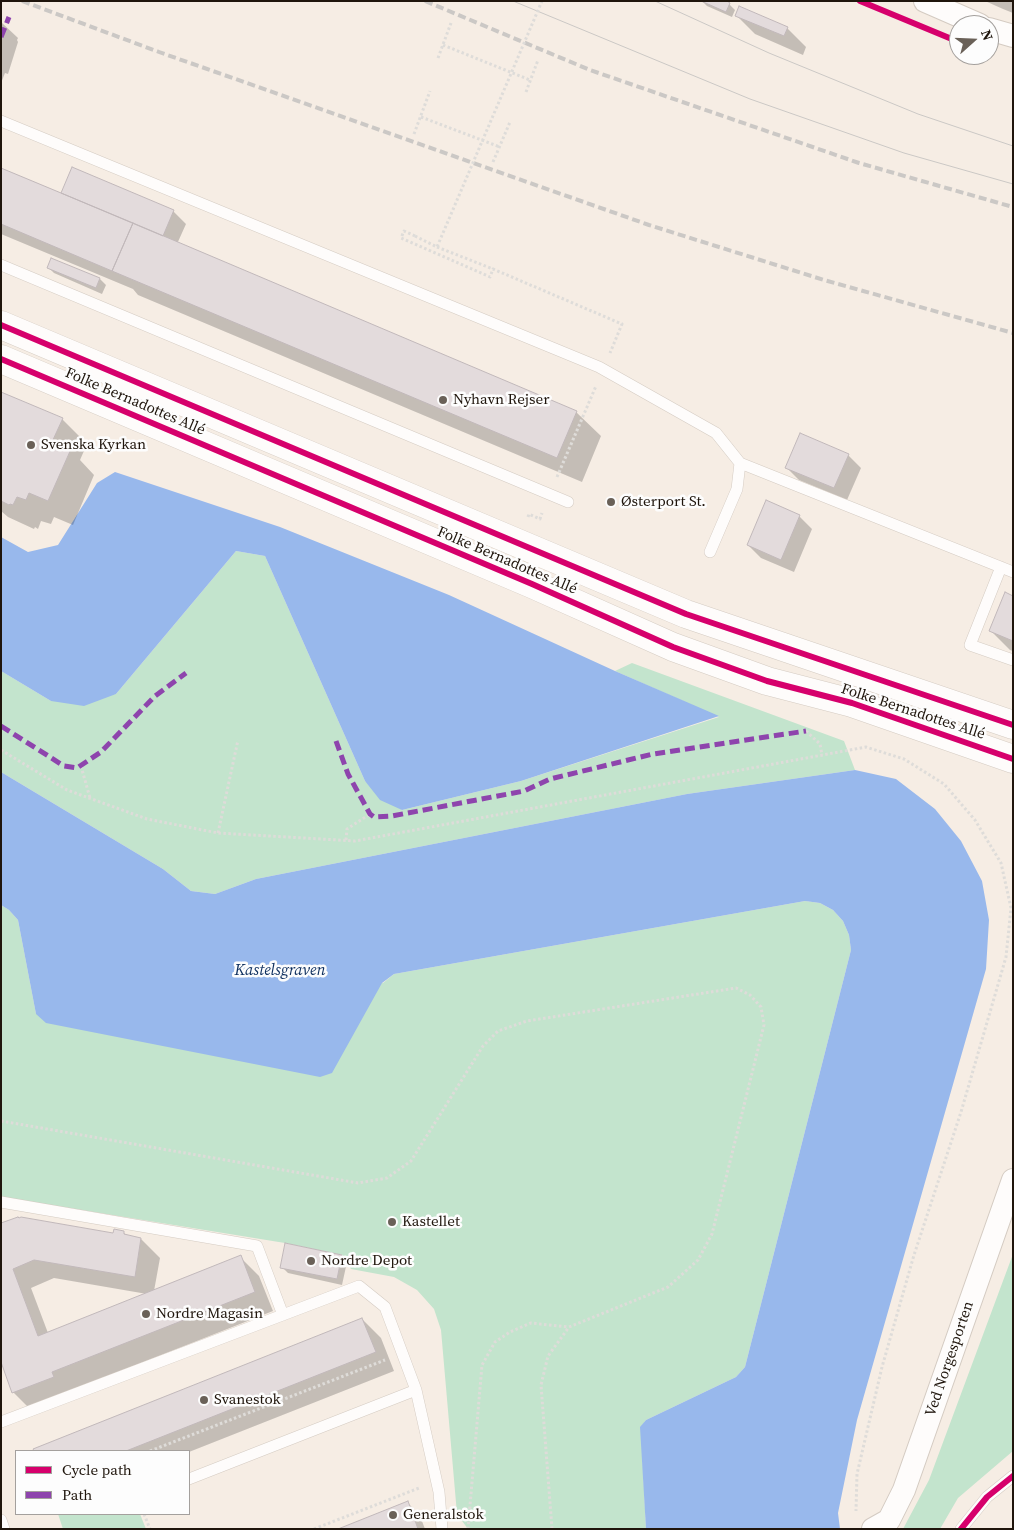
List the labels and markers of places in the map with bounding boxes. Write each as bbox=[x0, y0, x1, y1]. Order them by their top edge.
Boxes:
place label: Nyhavn Rejser bbox=[453, 391, 550, 409]
marker: Nyhavn Rejser bbox=[437, 394, 449, 406]
place label: Svenska Kyrkan bbox=[41, 436, 146, 454]
marker: Svenska Kyrkan bbox=[25, 439, 37, 451]
place label: Østerport St. bbox=[621, 493, 706, 511]
marker: Østerport St. bbox=[605, 496, 617, 508]
place label: Kastellet bbox=[402, 1213, 460, 1231]
marker: Kastellet bbox=[386, 1216, 398, 1228]
place label: Nordre Depot bbox=[321, 1252, 412, 1270]
marker: Nordre Depot bbox=[305, 1255, 317, 1267]
place label: Nordre Magasin bbox=[156, 1305, 263, 1323]
marker: Nordre Magasin bbox=[140, 1308, 152, 1320]
place label: Svanestok bbox=[214, 1391, 281, 1409]
marker: Svanestok bbox=[198, 1394, 210, 1406]
place label: Generalstok bbox=[403, 1506, 484, 1524]
marker: Generalstok bbox=[387, 1509, 399, 1521]

